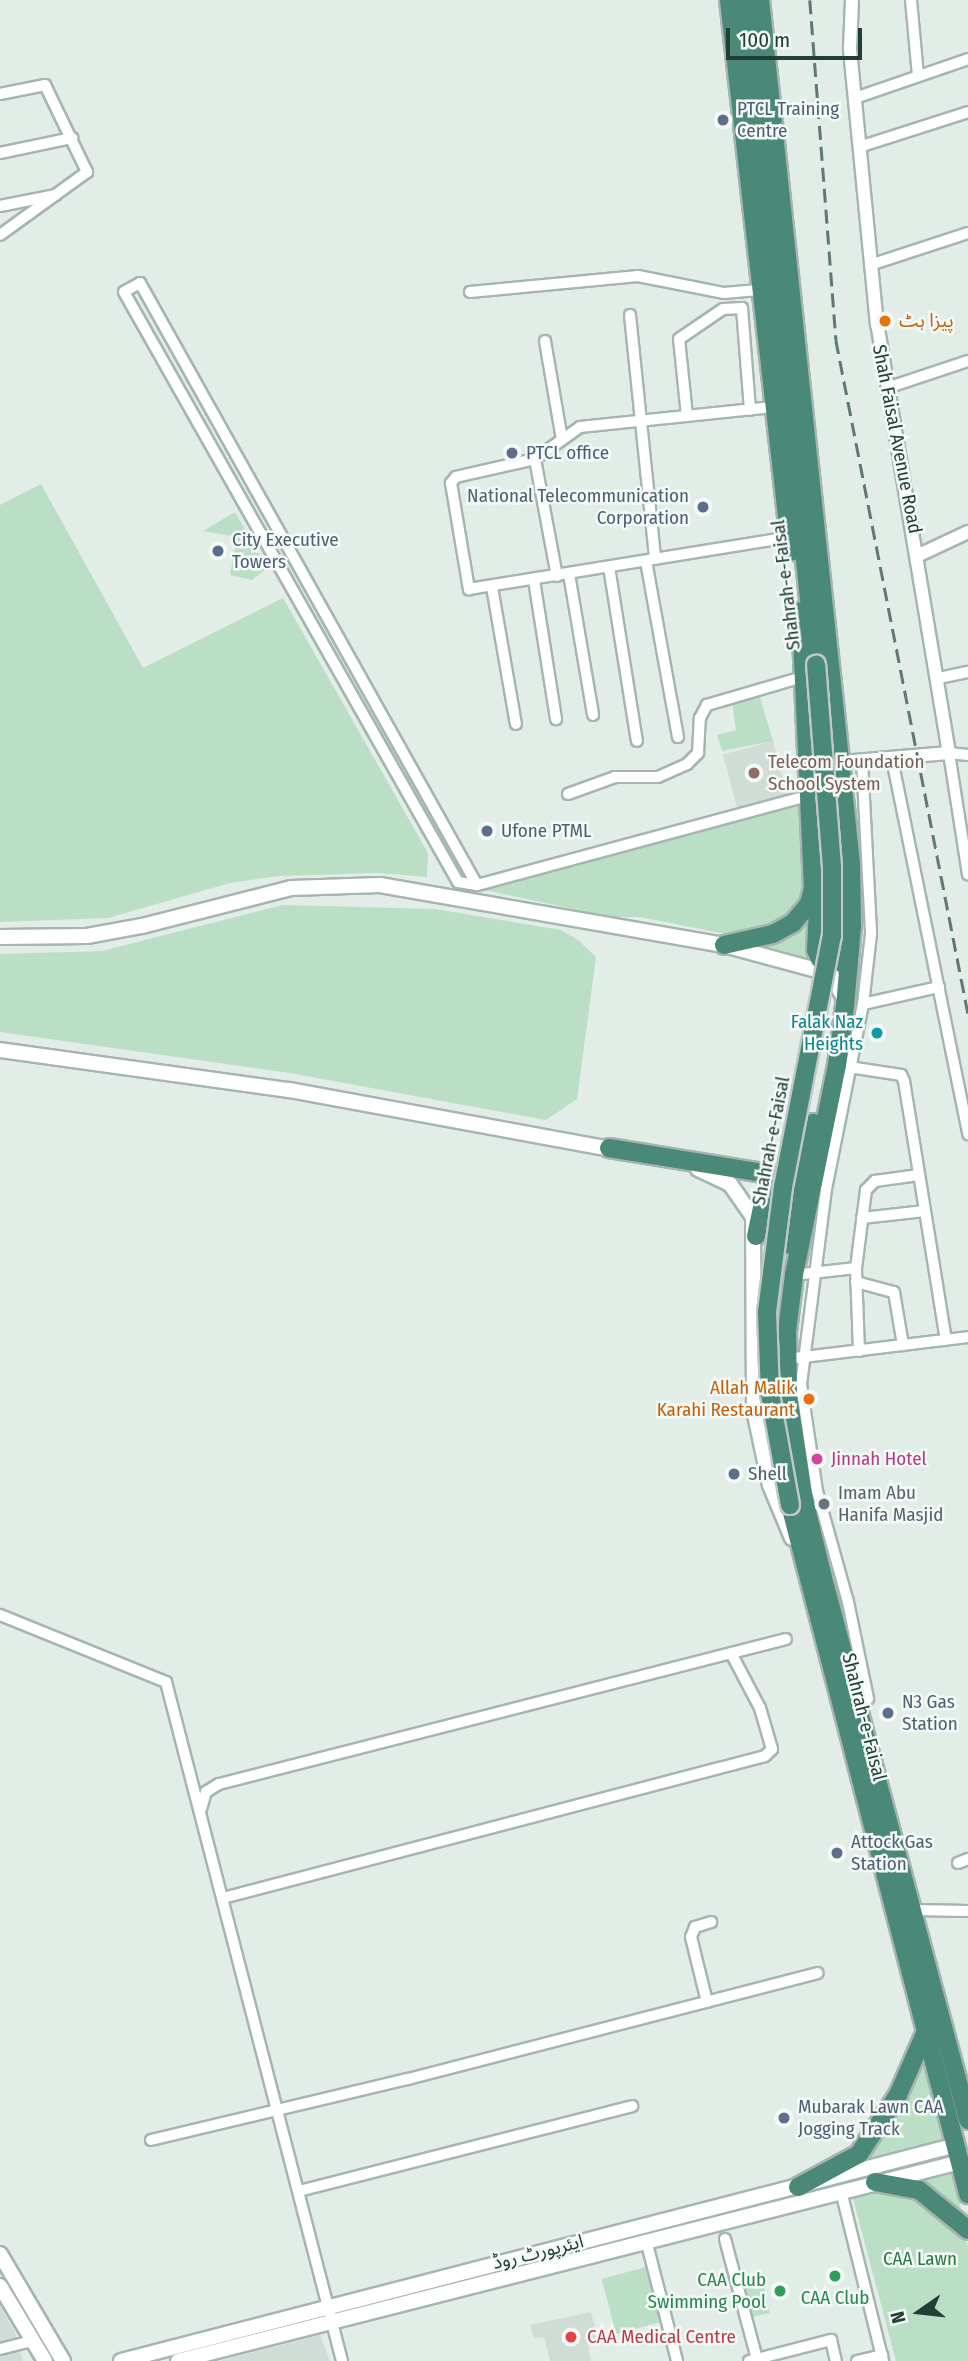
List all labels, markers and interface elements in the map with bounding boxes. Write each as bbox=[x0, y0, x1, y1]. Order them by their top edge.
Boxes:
scale bar bbox=[730, 14, 866, 58]
text: 100 m bbox=[739, 27, 790, 53]
place label: PTCL Training Centre bbox=[737, 98, 839, 142]
marker: PTCL Training Centre bbox=[715, 112, 731, 128]
place label: پیزا ہٹ bbox=[899, 310, 954, 332]
marker: پیزا ہٹ bbox=[877, 313, 893, 329]
street label: Shah Faisal Avenue Road bbox=[867, 343, 927, 535]
place label: PTCL office bbox=[526, 442, 609, 464]
marker: PTCL office bbox=[504, 445, 520, 461]
place label: National Telecommunication Corporation bbox=[467, 485, 689, 529]
marker: National Telecommunication Corporation bbox=[695, 499, 711, 515]
street label: Shahrah-e-Faisal bbox=[767, 519, 805, 651]
place label: City Executive Towers bbox=[232, 529, 339, 573]
marker: City Executive Towers bbox=[210, 543, 226, 559]
place label: Telecom Foundation School System bbox=[768, 751, 924, 795]
marker: Telecom Foundation School System bbox=[746, 765, 762, 781]
place label: Ufone PTML bbox=[501, 820, 592, 842]
marker: Ufone PTML bbox=[479, 823, 495, 839]
place label: Falak Naz Heights bbox=[791, 1011, 863, 1055]
marker: Falak Naz Heights bbox=[869, 1025, 885, 1041]
street label: Shahrah-e-Faisal bbox=[747, 1075, 795, 1207]
place label: Allah Malik Karahi Restaurant bbox=[657, 1377, 795, 1421]
marker: Allah Malik Karahi Restaurant bbox=[801, 1391, 817, 1407]
place label: Jinnah Hotel bbox=[831, 1448, 927, 1470]
marker: Jinnah Hotel bbox=[809, 1451, 825, 1467]
place label: Shell bbox=[748, 1463, 787, 1485]
marker: Shell bbox=[726, 1466, 742, 1482]
place label: Imam Abu Hanifa Masjid bbox=[838, 1482, 943, 1526]
marker: Imam Abu Hanifa Masjid bbox=[816, 1496, 832, 1512]
street label: Shahrah-e-Faisal bbox=[837, 1651, 891, 1783]
place label: N3 Gas Station bbox=[902, 1691, 958, 1735]
marker: N3 Gas Station bbox=[880, 1705, 896, 1721]
place label: Attock Gas Station bbox=[851, 1831, 933, 1875]
marker: Attock Gas Station bbox=[829, 1845, 845, 1861]
place label: Mubarak Lawn CAA Jogging Track bbox=[798, 2096, 943, 2140]
marker: Mubarak Lawn CAA Jogging Track bbox=[776, 2110, 792, 2126]
street label: ایئرپورٹ روڈ bbox=[490, 2230, 586, 2274]
park label: CAA Lawn bbox=[883, 2248, 957, 2270]
marker: CAA Club bbox=[827, 2268, 843, 2284]
place label: CAA Club Swimming Pool bbox=[648, 2269, 766, 2313]
north arrow bbox=[884, 2277, 954, 2347]
marker: CAA Club Swimming Pool bbox=[772, 2283, 788, 2299]
place label: CAA Club bbox=[801, 2287, 869, 2309]
text: N bbox=[886, 2309, 911, 2326]
place label: CAA Medical Centre bbox=[587, 2326, 736, 2348]
marker: CAA Medical Centre bbox=[561, 2327, 581, 2347]

